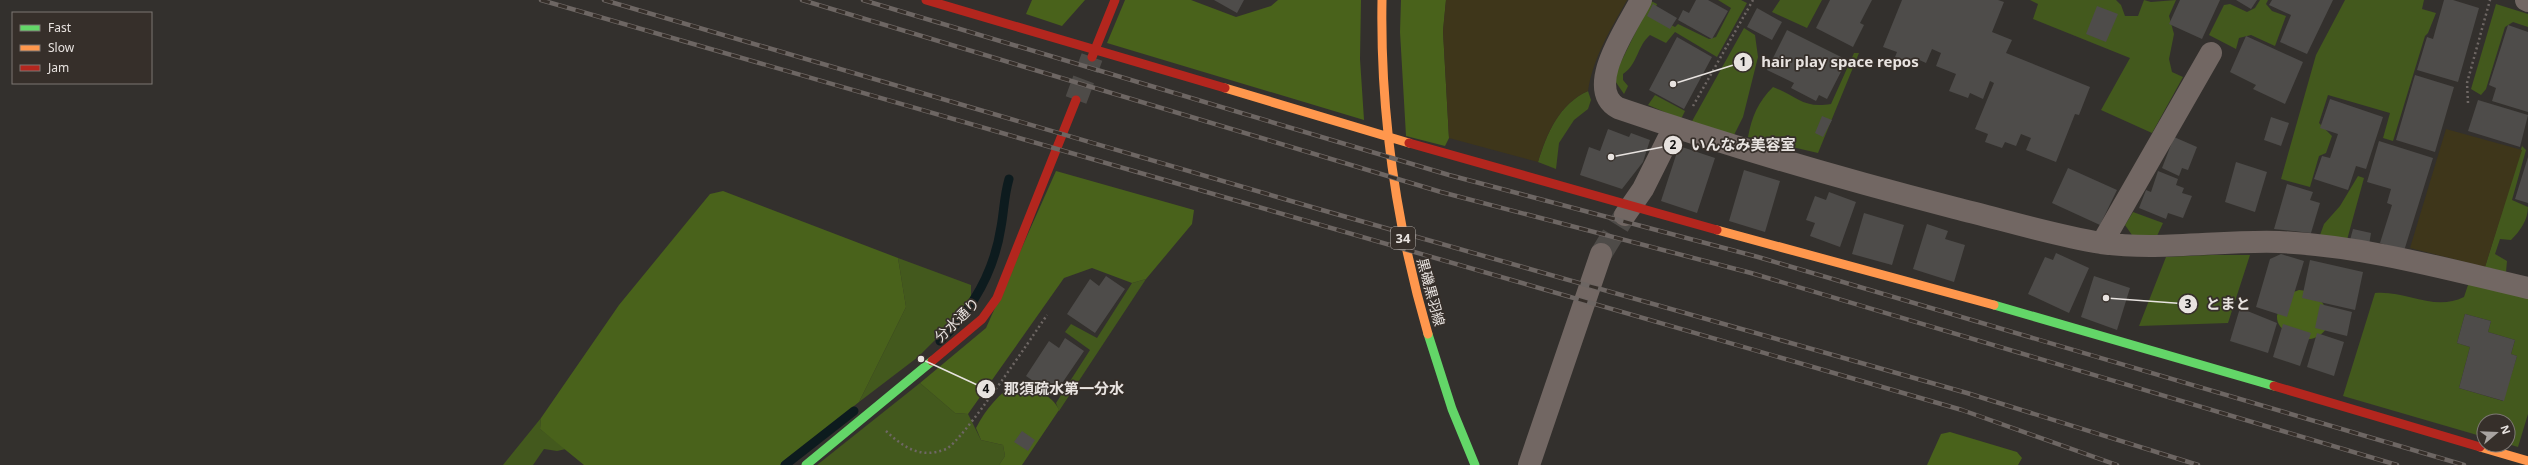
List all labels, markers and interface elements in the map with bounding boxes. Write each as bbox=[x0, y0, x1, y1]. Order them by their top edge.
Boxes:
legend bbox=[12, 12, 152, 84]
text: Fast bbox=[48, 19, 72, 36]
text: Slow bbox=[48, 39, 75, 56]
callout: hair play space repos bbox=[1733, 48, 1926, 75]
text: hair play space repos bbox=[1761, 51, 1919, 71]
text: 1 bbox=[1740, 53, 1746, 70]
text: Jam bbox=[47, 59, 69, 76]
callout: いんなみ美容室 bbox=[1663, 132, 1804, 159]
text: いんなみ美容室 bbox=[1690, 134, 1796, 154]
text: 2 bbox=[1670, 136, 1677, 153]
road number: 34 bbox=[1391, 227, 1415, 249]
street label: 黒磯黒羽線 bbox=[1413, 256, 1450, 328]
callout: とまと bbox=[2178, 290, 2259, 317]
street label: 分水通り bbox=[930, 293, 983, 346]
text: とまと bbox=[2205, 293, 2251, 313]
text: 3 bbox=[2185, 295, 2192, 312]
callout: 那須疏水第一分水 bbox=[976, 375, 1132, 402]
text: 那須疏水第一分水 bbox=[1004, 378, 1124, 398]
text: 4 bbox=[983, 380, 990, 397]
north arrow bbox=[2476, 413, 2516, 453]
text: N bbox=[2497, 423, 2514, 436]

